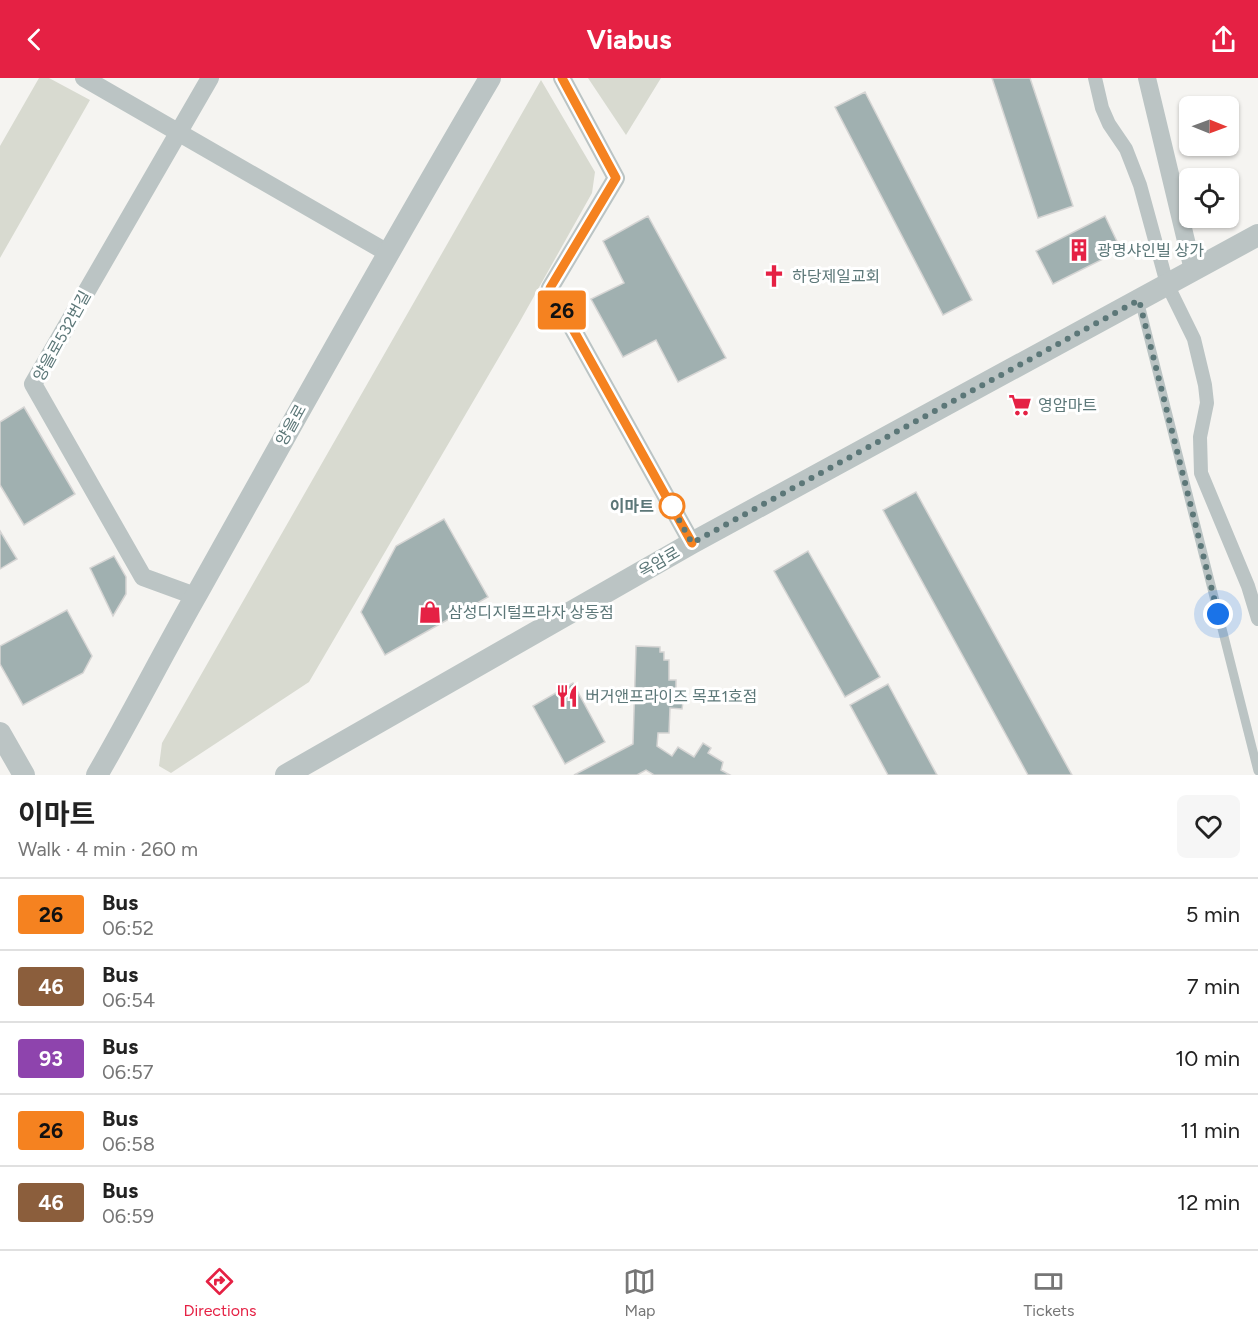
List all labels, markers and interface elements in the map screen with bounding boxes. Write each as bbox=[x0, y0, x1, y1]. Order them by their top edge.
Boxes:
icon: back bbox=[18, 23, 51, 56]
text: Viabus bbox=[587, 23, 671, 56]
icon: share bbox=[1207, 23, 1240, 56]
north arrow bbox=[1179, 96, 1239, 156]
map controls bbox=[1179, 96, 1239, 228]
button: locate bbox=[1179, 168, 1239, 228]
building icon: 광명샤인빌 상가 bbox=[1066, 237, 1092, 263]
place label: 광명샤인빌 상가 bbox=[1097, 241, 1204, 260]
church icon: 하당제일교회 bbox=[761, 263, 787, 289]
place label: 하당제일교회 bbox=[792, 267, 880, 286]
street label: 양을로532번길 bbox=[29, 287, 95, 385]
line badge: 26 bbox=[535, 290, 589, 330]
text: 26 bbox=[550, 298, 574, 323]
supermarket icon: 영암마트 bbox=[1007, 392, 1033, 418]
place label: 영암마트 bbox=[1038, 396, 1097, 415]
street label: 양을로 bbox=[272, 401, 310, 449]
marker: 이마트 bbox=[659, 493, 685, 519]
place label: 이마트 bbox=[610, 497, 654, 516]
street label: 옥암로 bbox=[635, 543, 683, 581]
shop icon: 삼성디지털프라자 상동점 bbox=[417, 599, 443, 625]
your location bbox=[1203, 599, 1233, 629]
place label: 삼성디지털프라자 상동점 bbox=[448, 603, 614, 622]
restaurant icon: 버거앤프라이즈 목포1호점 bbox=[554, 683, 580, 709]
place label: 버거앤프라이즈 목포1호점 bbox=[585, 687, 757, 706]
button: heart bbox=[1177, 795, 1240, 858]
text: 이마트 bbox=[18, 797, 95, 831]
text: Walk · 4 min · 260 m bbox=[18, 837, 198, 861]
text: Bus bbox=[102, 889, 138, 916]
text: 5 min bbox=[1186, 901, 1240, 928]
text: 26 bbox=[39, 902, 63, 927]
text: 06:52 bbox=[102, 916, 154, 940]
text: Bus bbox=[102, 961, 138, 988]
text: 7 min bbox=[1187, 973, 1240, 1000]
text: 46 bbox=[38, 974, 64, 999]
text: 06:54 bbox=[102, 988, 155, 1012]
text: Bus bbox=[102, 1033, 138, 1060]
text: 10 min bbox=[1175, 1045, 1240, 1072]
text: 93 bbox=[39, 1046, 63, 1071]
text: 06:57 bbox=[102, 1060, 153, 1084]
text: Bus bbox=[102, 1105, 138, 1132]
text: 11 min bbox=[1180, 1117, 1240, 1144]
text: 26 bbox=[39, 1118, 63, 1143]
text: 06:58 bbox=[102, 1132, 155, 1156]
text: Bus bbox=[102, 1177, 138, 1204]
text: 12 min bbox=[1177, 1189, 1240, 1216]
text: 46 bbox=[38, 1190, 64, 1215]
text: 06:59 bbox=[102, 1204, 154, 1228]
tab: Directions bbox=[184, 1265, 256, 1320]
tab: Map bbox=[623, 1265, 656, 1320]
tab: Tickets bbox=[1023, 1265, 1074, 1320]

